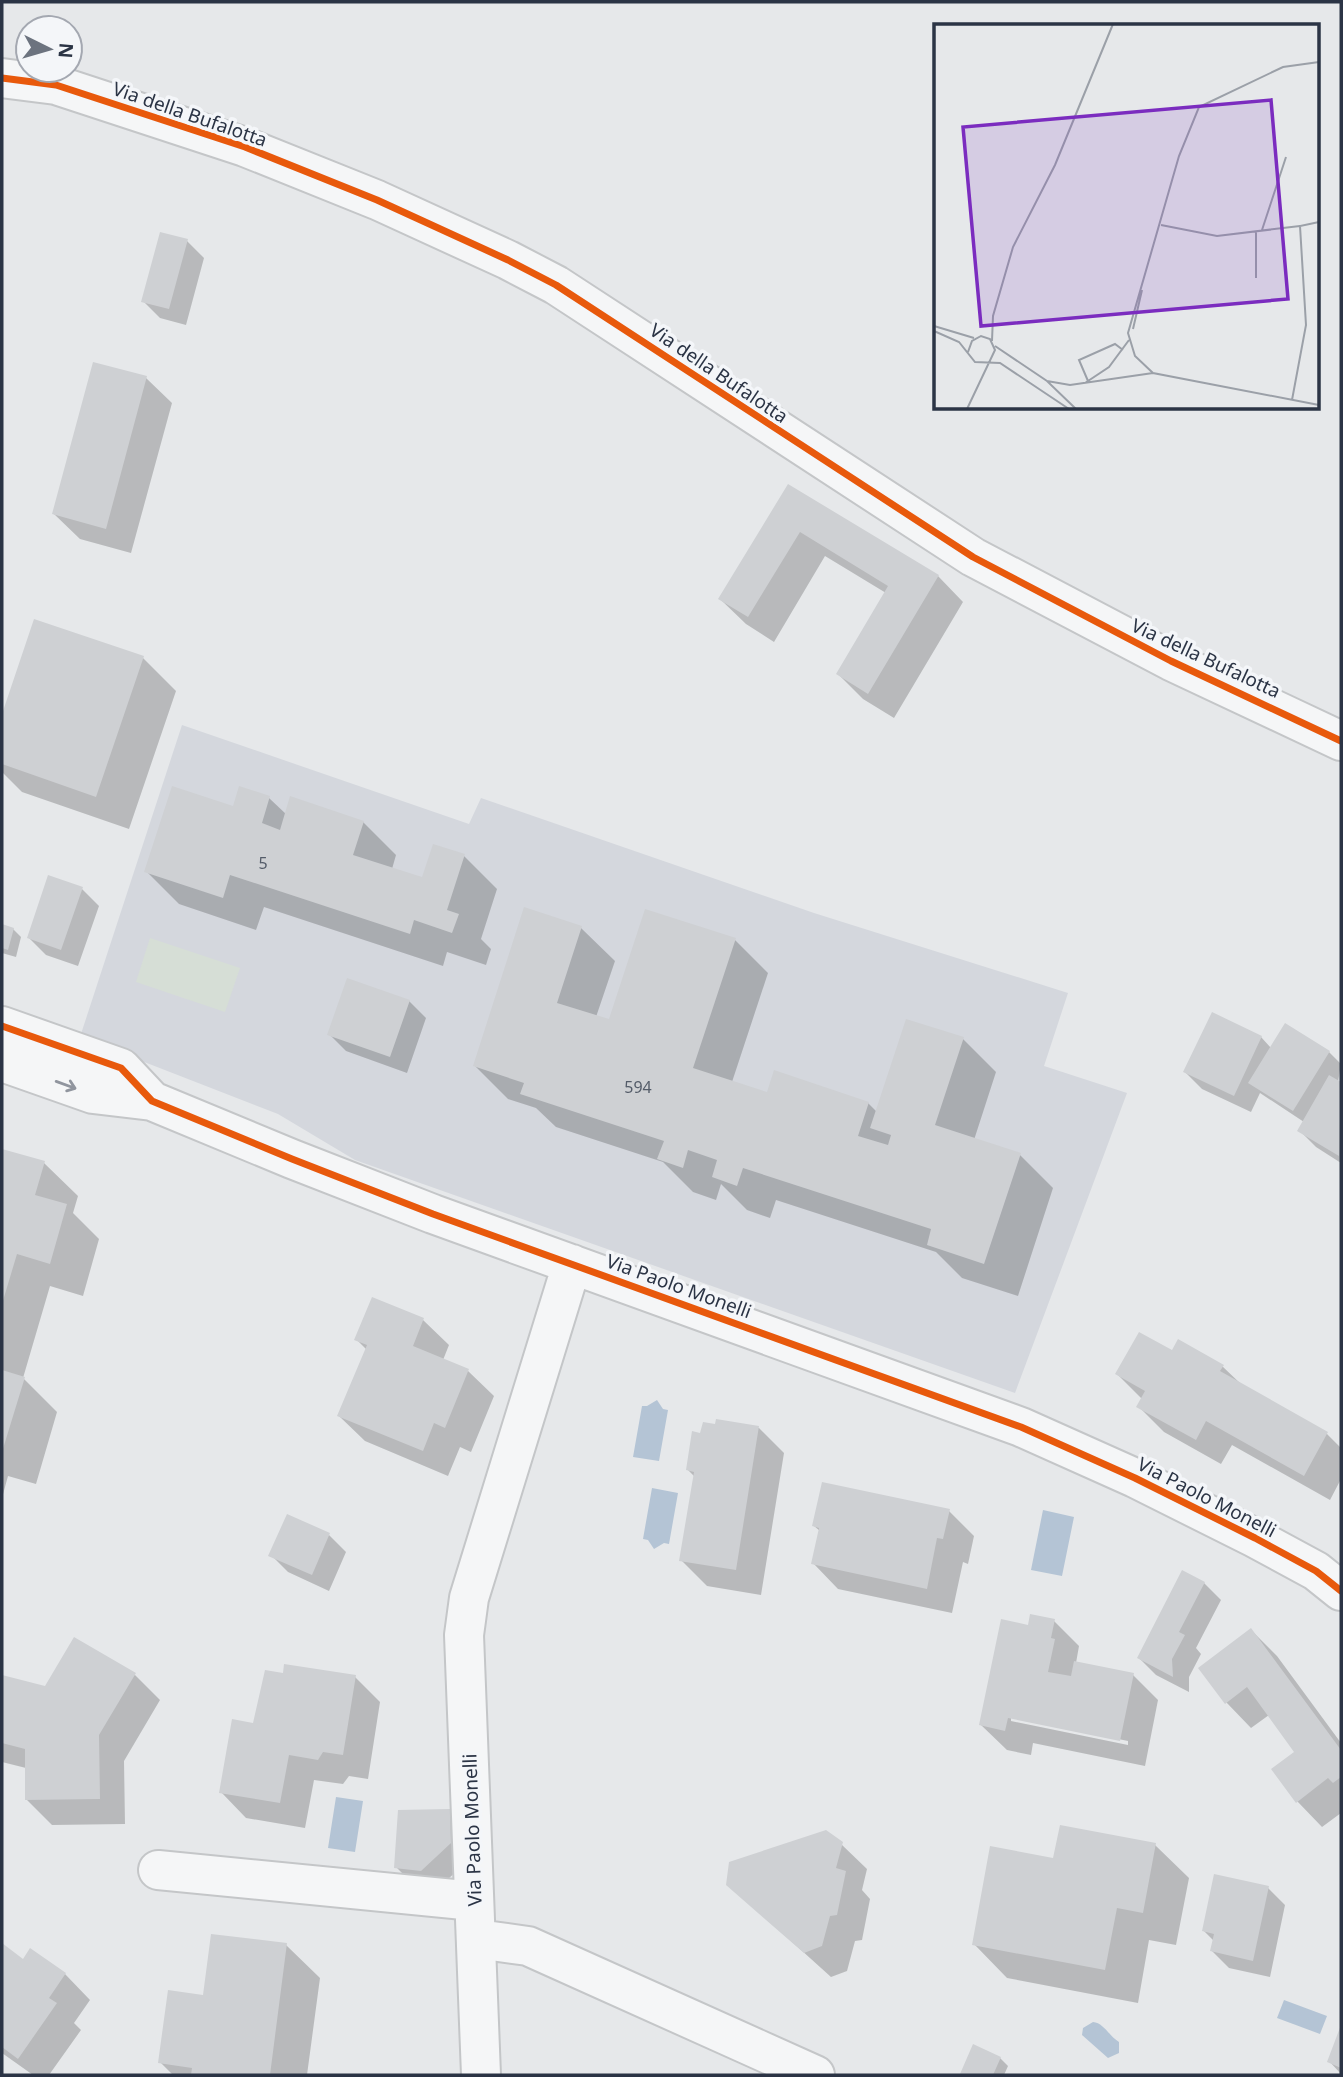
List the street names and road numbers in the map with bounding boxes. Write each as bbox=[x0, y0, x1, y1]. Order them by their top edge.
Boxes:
street label: Via della Bufalotta bbox=[109, 75, 271, 153]
street label: Via della Bufalotta bbox=[645, 317, 793, 429]
street label: Via della Bufalotta bbox=[1127, 612, 1285, 704]
street label: Via Paolo Monelli bbox=[603, 1248, 755, 1324]
street label: Via Paolo Monelli bbox=[1133, 1451, 1281, 1543]
street label: Via Paolo Monelli bbox=[456, 1753, 488, 1907]

